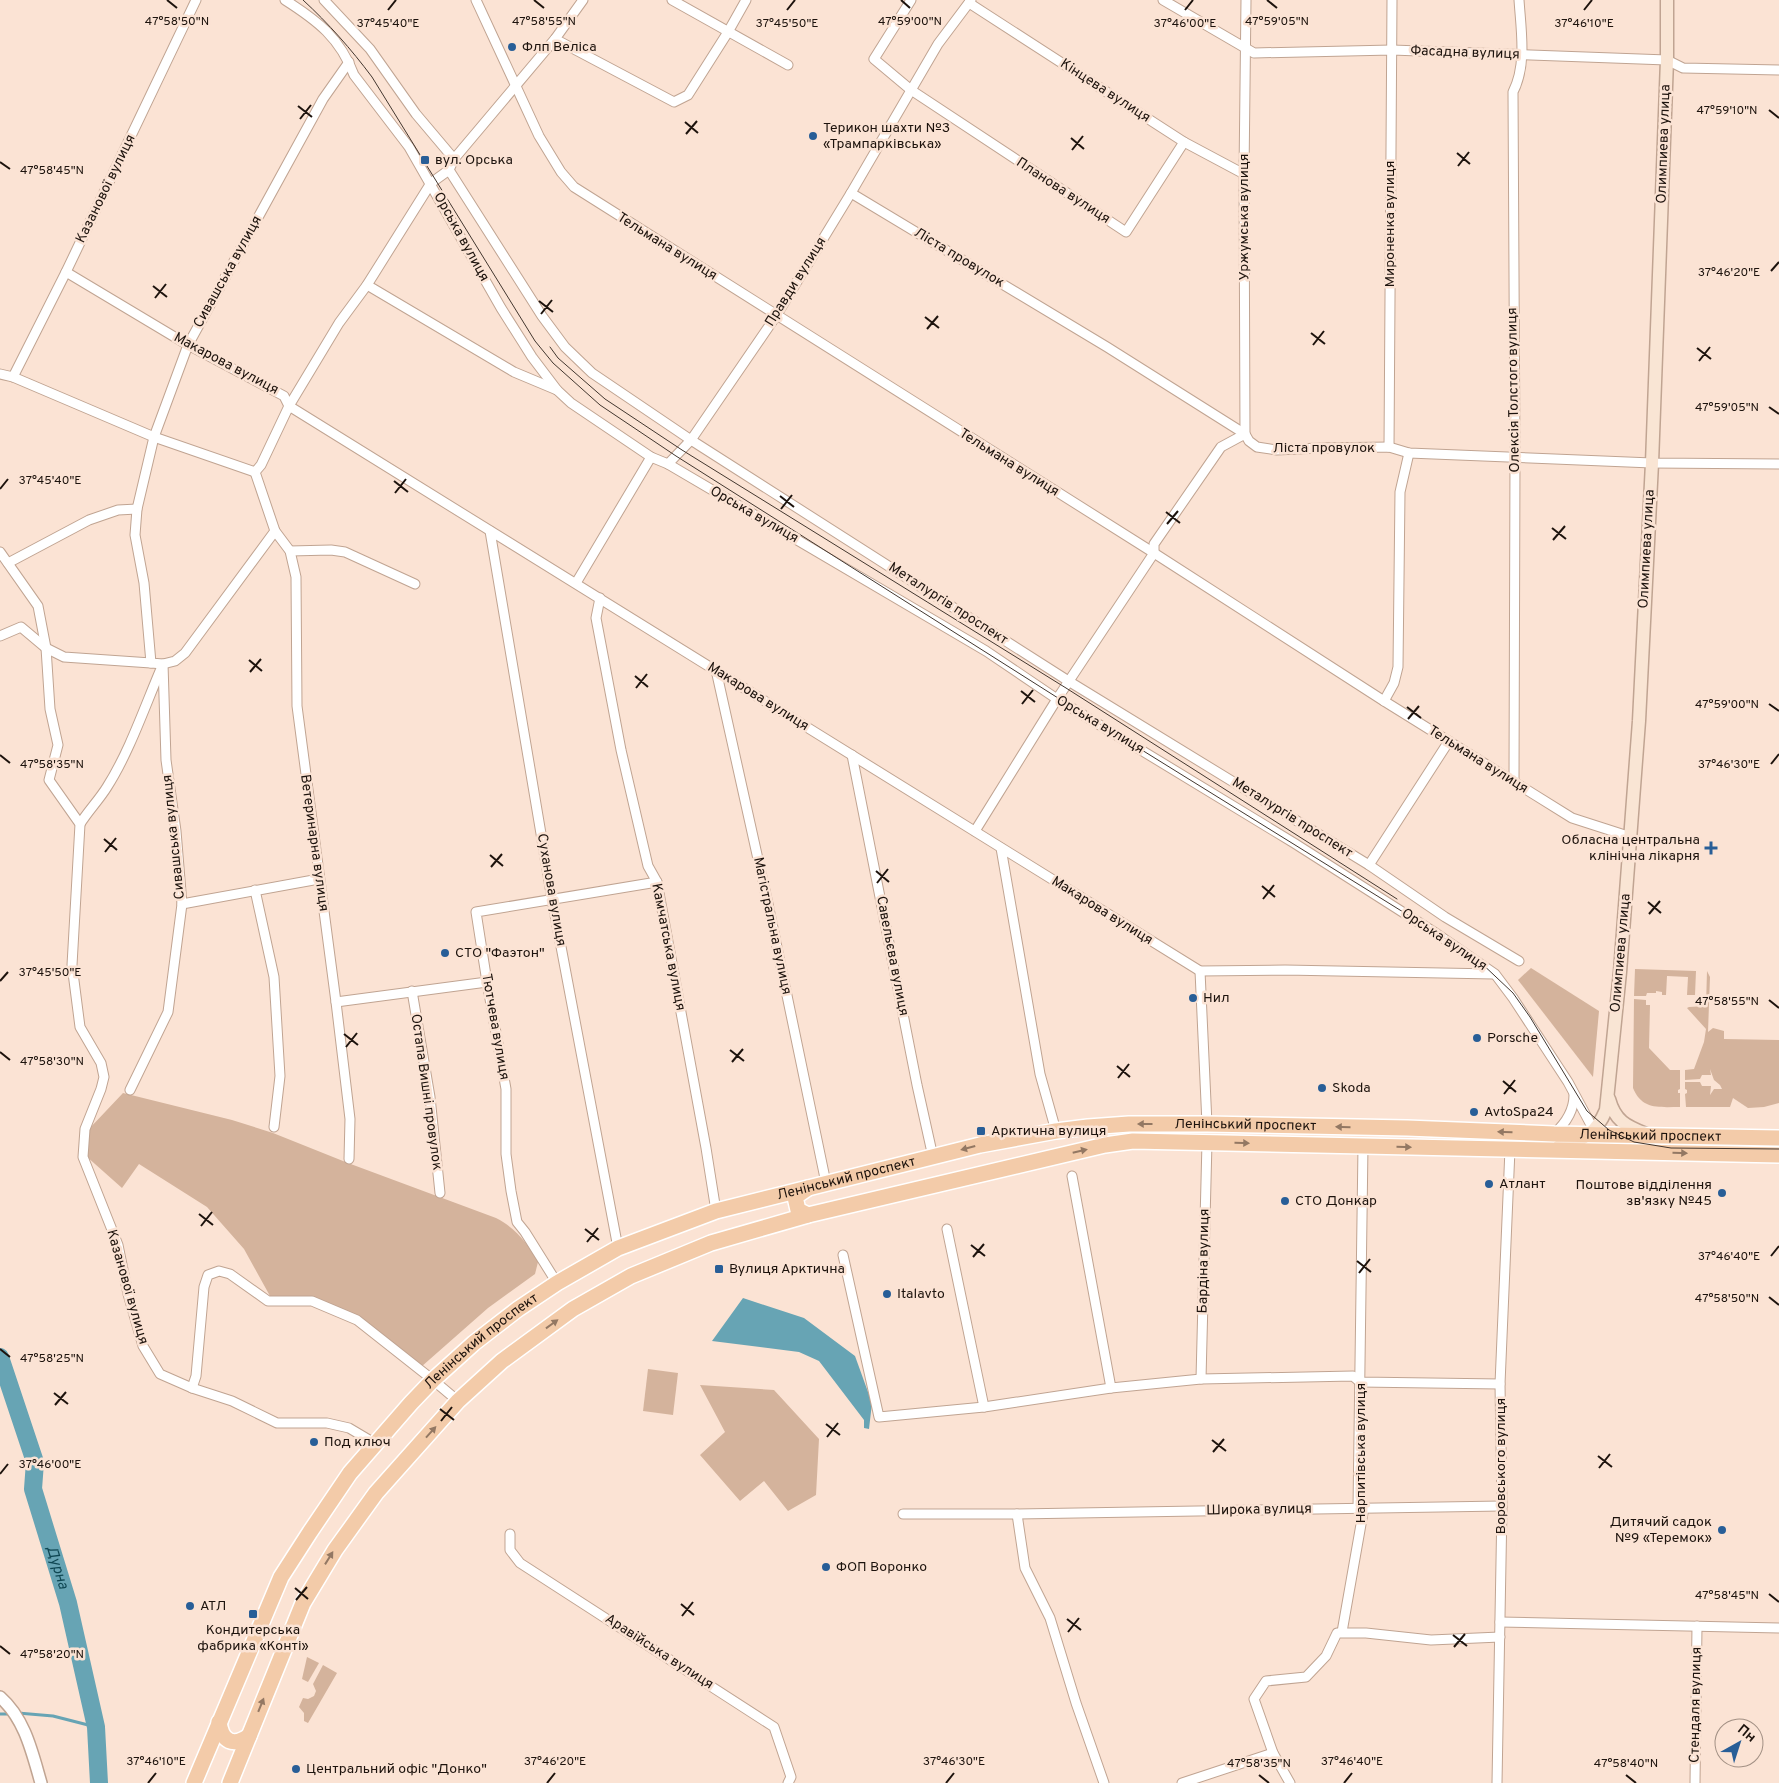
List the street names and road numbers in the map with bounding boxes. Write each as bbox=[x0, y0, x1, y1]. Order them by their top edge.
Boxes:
street label: Фасадна вулиця bbox=[1410, 43, 1520, 63]
street label: Кінцева вулиця bbox=[1057, 55, 1153, 127]
street label: Олимпиева улица bbox=[1653, 84, 1675, 204]
street label: Казанової вулиця bbox=[72, 132, 140, 246]
street label: Планова вулиця bbox=[1013, 154, 1113, 228]
street label: Уржумська вулиця bbox=[1236, 154, 1253, 280]
street label: Мироненка вулиця bbox=[1382, 161, 1399, 287]
street label: Орська вулиця bbox=[429, 189, 493, 285]
street label: Тельмана вулиця bbox=[614, 209, 720, 285]
street label: Сивашська вулиця bbox=[190, 213, 266, 331]
street label: Ліста провулок bbox=[911, 224, 1007, 292]
street label: Правди вулиця bbox=[762, 234, 830, 330]
street label: Олексія Толстого вулиця bbox=[1504, 307, 1524, 473]
street label: Макарова вулиця bbox=[171, 329, 281, 399]
street label: Тельмана вулиця bbox=[956, 425, 1062, 501]
street label: Ліста провулок bbox=[1273, 440, 1375, 457]
street label: Орська вулиця bbox=[707, 483, 801, 547]
street label: Олимпиева улица bbox=[1635, 489, 1659, 609]
street label: Металургів проспект bbox=[885, 559, 1011, 649]
street label: Макарова вулиця bbox=[704, 659, 812, 735]
street label: Орська вулиця bbox=[1053, 692, 1147, 758]
street label: Тельмана вулиця bbox=[1425, 722, 1531, 798]
street label: Ветеринарна вулиця bbox=[296, 773, 332, 913]
street label: Сивашська вулиця bbox=[159, 774, 189, 900]
street label: Металургів проспект bbox=[1229, 774, 1355, 862]
street label: Суханова вулиця bbox=[533, 832, 569, 948]
street label: Магістральна вулиця bbox=[749, 856, 795, 996]
street label: Макарова вулиця bbox=[1048, 873, 1156, 949]
street label: Камчатська вулиця bbox=[647, 882, 689, 1012]
street label: Олимпиева улица bbox=[1607, 893, 1635, 1013]
street label: Савельєва вулиця bbox=[872, 895, 912, 1017]
street label: Орська вулиця bbox=[1398, 905, 1490, 975]
street label: Тютчева вулиця bbox=[477, 973, 513, 1081]
street label: Остапа Вишні провулок bbox=[407, 1013, 445, 1171]
street label: Ленінський проспект bbox=[1174, 1115, 1317, 1135]
street label: Ленінський проспект bbox=[1579, 1126, 1721, 1145]
street label: Ленінський проспект bbox=[775, 1153, 917, 1204]
street label: Бардіна вулиця bbox=[1195, 1208, 1213, 1314]
street label: Казанової вулиця bbox=[102, 1228, 152, 1346]
street label: Ленінський проспект bbox=[420, 1290, 541, 1393]
street label: Нарпитівська вулиця bbox=[1353, 1383, 1370, 1523]
street label: Воровського вулиця bbox=[1493, 1398, 1510, 1534]
street label: Широка вулиця bbox=[1206, 1501, 1312, 1519]
street label: Аравійська вулиця bbox=[602, 1611, 716, 1693]
street label: Стендаля вулиця bbox=[1686, 1647, 1706, 1763]

